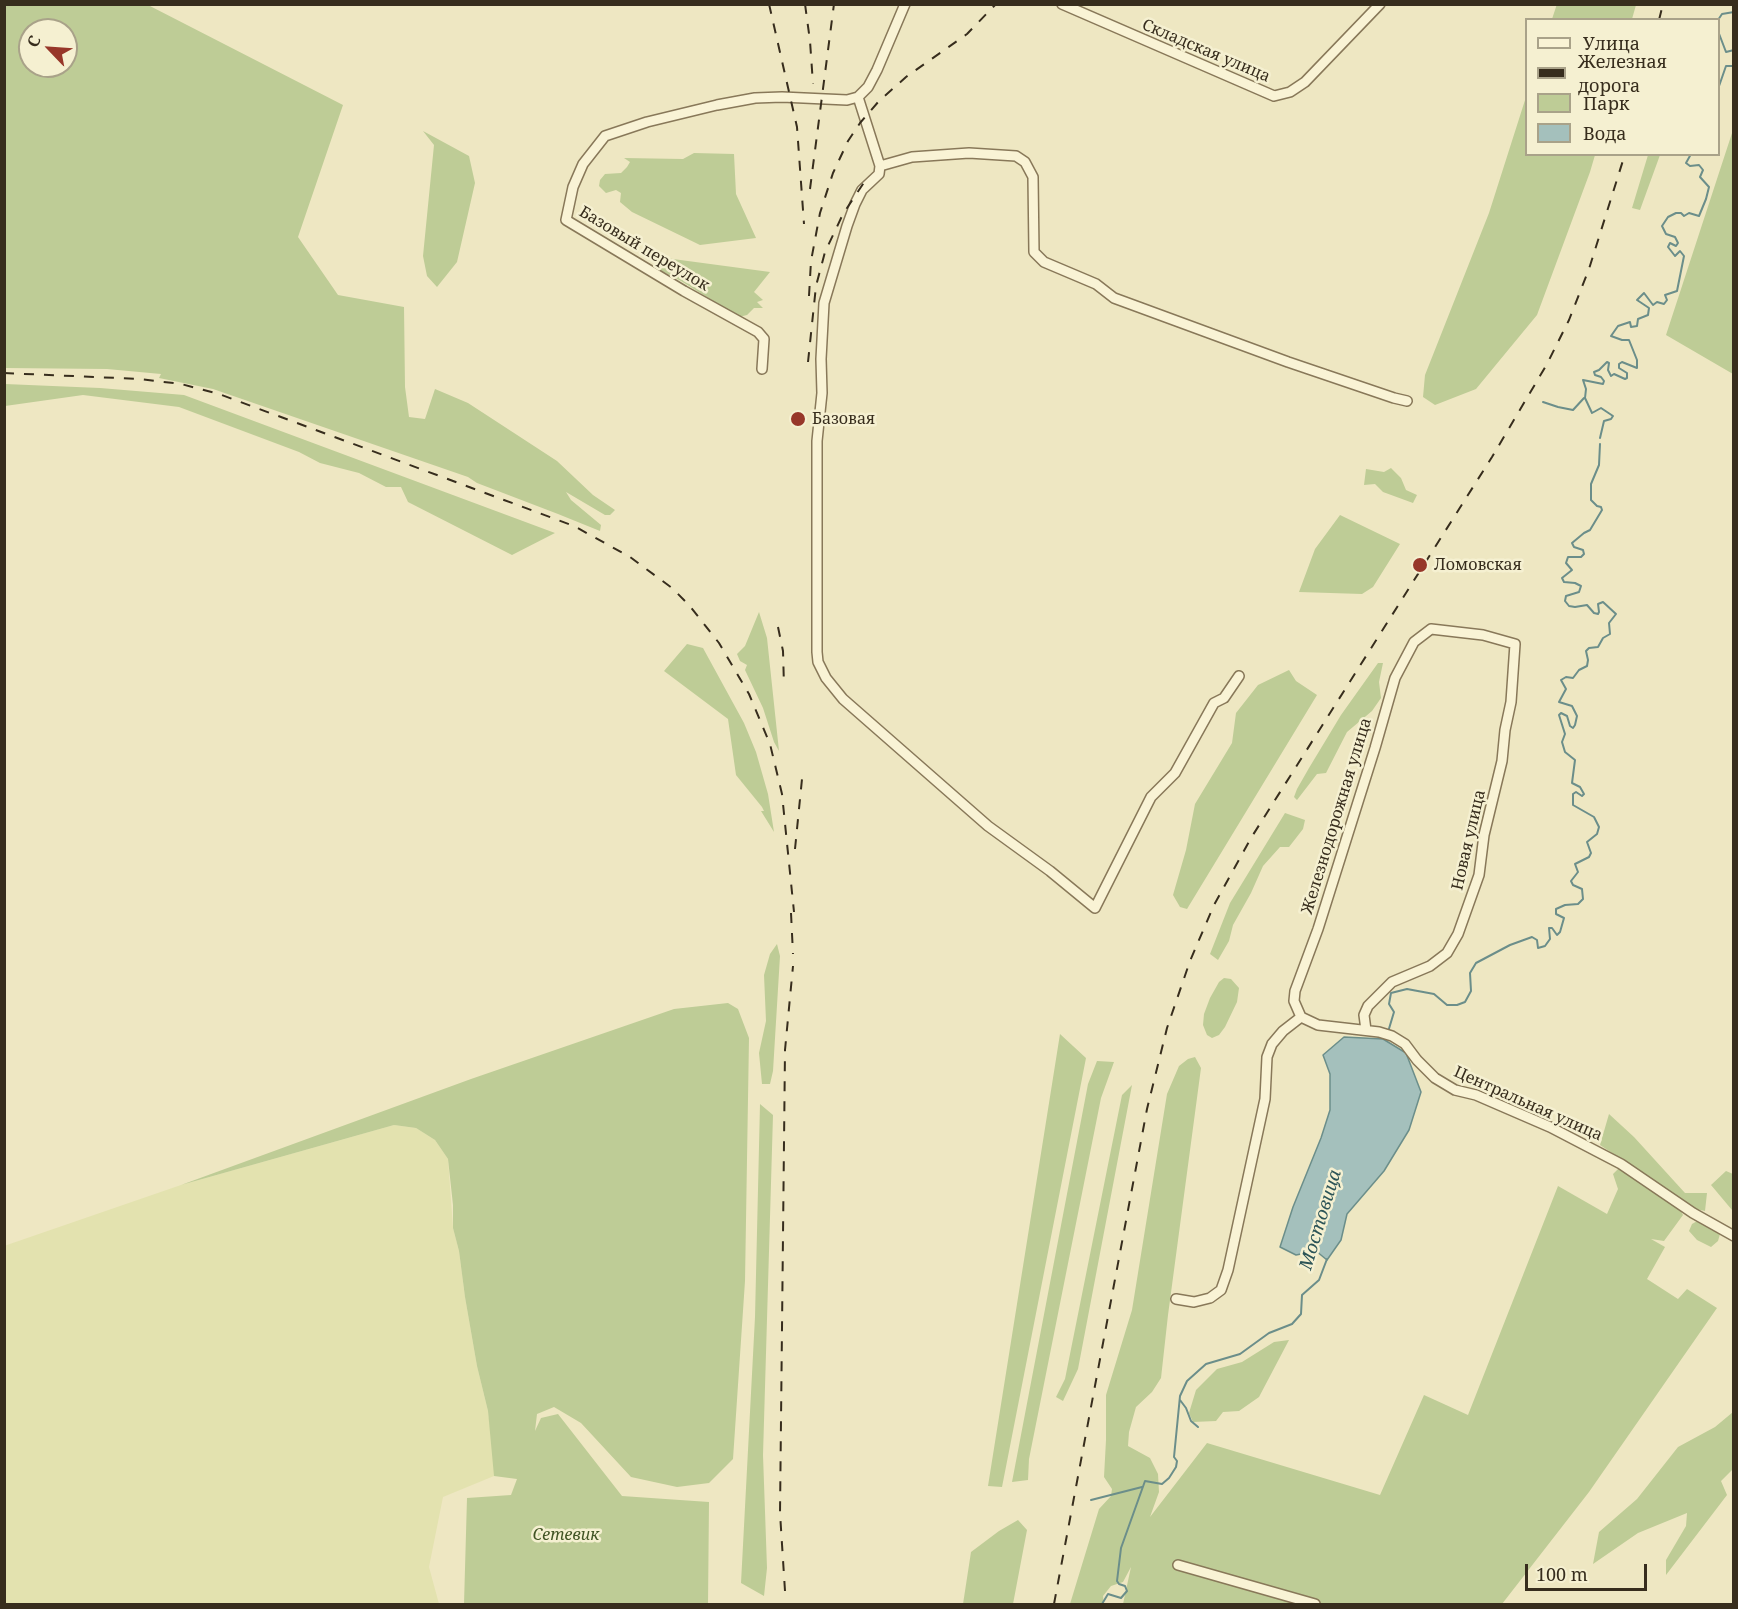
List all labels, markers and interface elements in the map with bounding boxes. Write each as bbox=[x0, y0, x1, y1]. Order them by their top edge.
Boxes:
street label: Складская улица bbox=[1139, 15, 1273, 87]
north arrow bbox=[18, 18, 78, 78]
legend bbox=[1525, 18, 1720, 156]
text: Улица bbox=[1583, 31, 1640, 55]
text: С bbox=[21, 32, 46, 51]
text: Железная дорога bbox=[1578, 49, 1667, 97]
text: Парк bbox=[1583, 91, 1630, 115]
text: Вода bbox=[1583, 121, 1627, 145]
street label: Базовый переулок bbox=[575, 203, 713, 295]
place label: Базовая bbox=[812, 409, 875, 429]
marker: Базовая bbox=[789, 410, 807, 428]
place label: Ломовская bbox=[1434, 555, 1522, 575]
marker: Ломовская bbox=[1411, 556, 1429, 574]
street label: Железнодорожная улица bbox=[1298, 716, 1376, 916]
street label: Новая улица bbox=[1448, 788, 1490, 892]
street label: Центральная улица bbox=[1451, 1063, 1605, 1145]
water label: Мостовица bbox=[1296, 1167, 1346, 1273]
park label: Сетевик bbox=[533, 1525, 599, 1545]
scale bar bbox=[1528, 1552, 1650, 1590]
text: 100 m bbox=[1536, 1562, 1588, 1586]

